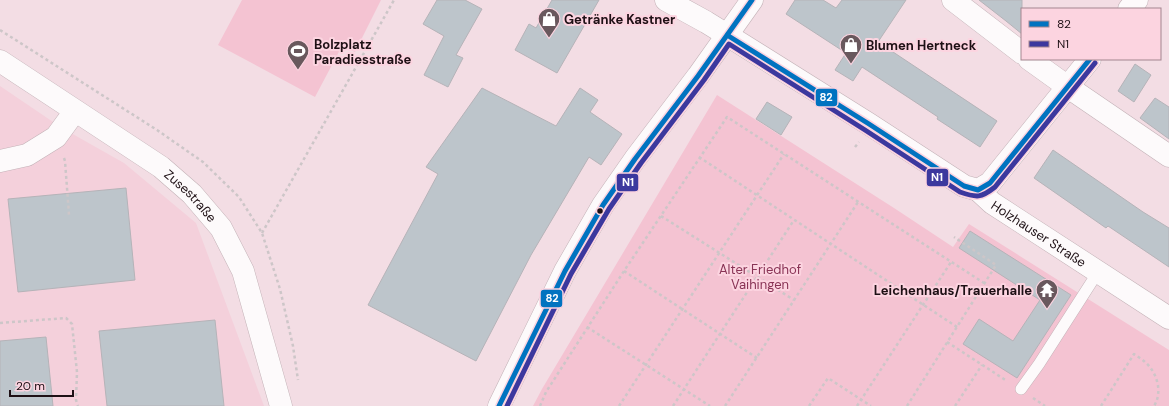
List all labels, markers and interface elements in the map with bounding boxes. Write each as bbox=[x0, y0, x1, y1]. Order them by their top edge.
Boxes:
shop icon: Getränke Kastner bbox=[536, 6, 562, 39]
legend bbox=[1021, 8, 1161, 60]
place label: Getränke Kastner bbox=[564, 11, 676, 28]
text: 82 bbox=[1057, 16, 1071, 32]
shop icon: Blumen Hertneck bbox=[838, 32, 864, 65]
place label: Bolzplatz Paradiesstraße bbox=[314, 36, 411, 68]
text: N1 bbox=[1057, 36, 1069, 52]
place label: Blumen Hertneck bbox=[866, 37, 977, 54]
sports icon: Bolzplatz Paradiesstraße bbox=[285, 38, 311, 71]
line badge: 82 bbox=[815, 88, 838, 107]
text: 82 bbox=[819, 90, 833, 104]
street label: Zusestraße bbox=[161, 166, 220, 226]
line badge: N1 bbox=[926, 168, 949, 187]
text: N1 bbox=[931, 170, 943, 184]
line badge: N1 bbox=[616, 173, 639, 192]
text: N1 bbox=[622, 175, 634, 189]
street label: Holzhauser Straße bbox=[988, 197, 1089, 271]
unlabelled marker bbox=[595, 206, 605, 216]
park label: Alter Friedhof Vaihingen bbox=[719, 261, 802, 293]
temple icon: Leichenhaus/Trauerhalle bbox=[1034, 277, 1060, 310]
place label: Leichenhaus/Trauerhalle bbox=[874, 282, 1032, 299]
line badge: 82 bbox=[540, 289, 563, 308]
text: 82 bbox=[545, 291, 559, 305]
scale bar bbox=[10, 372, 73, 398]
text: 20 m bbox=[16, 378, 45, 394]

